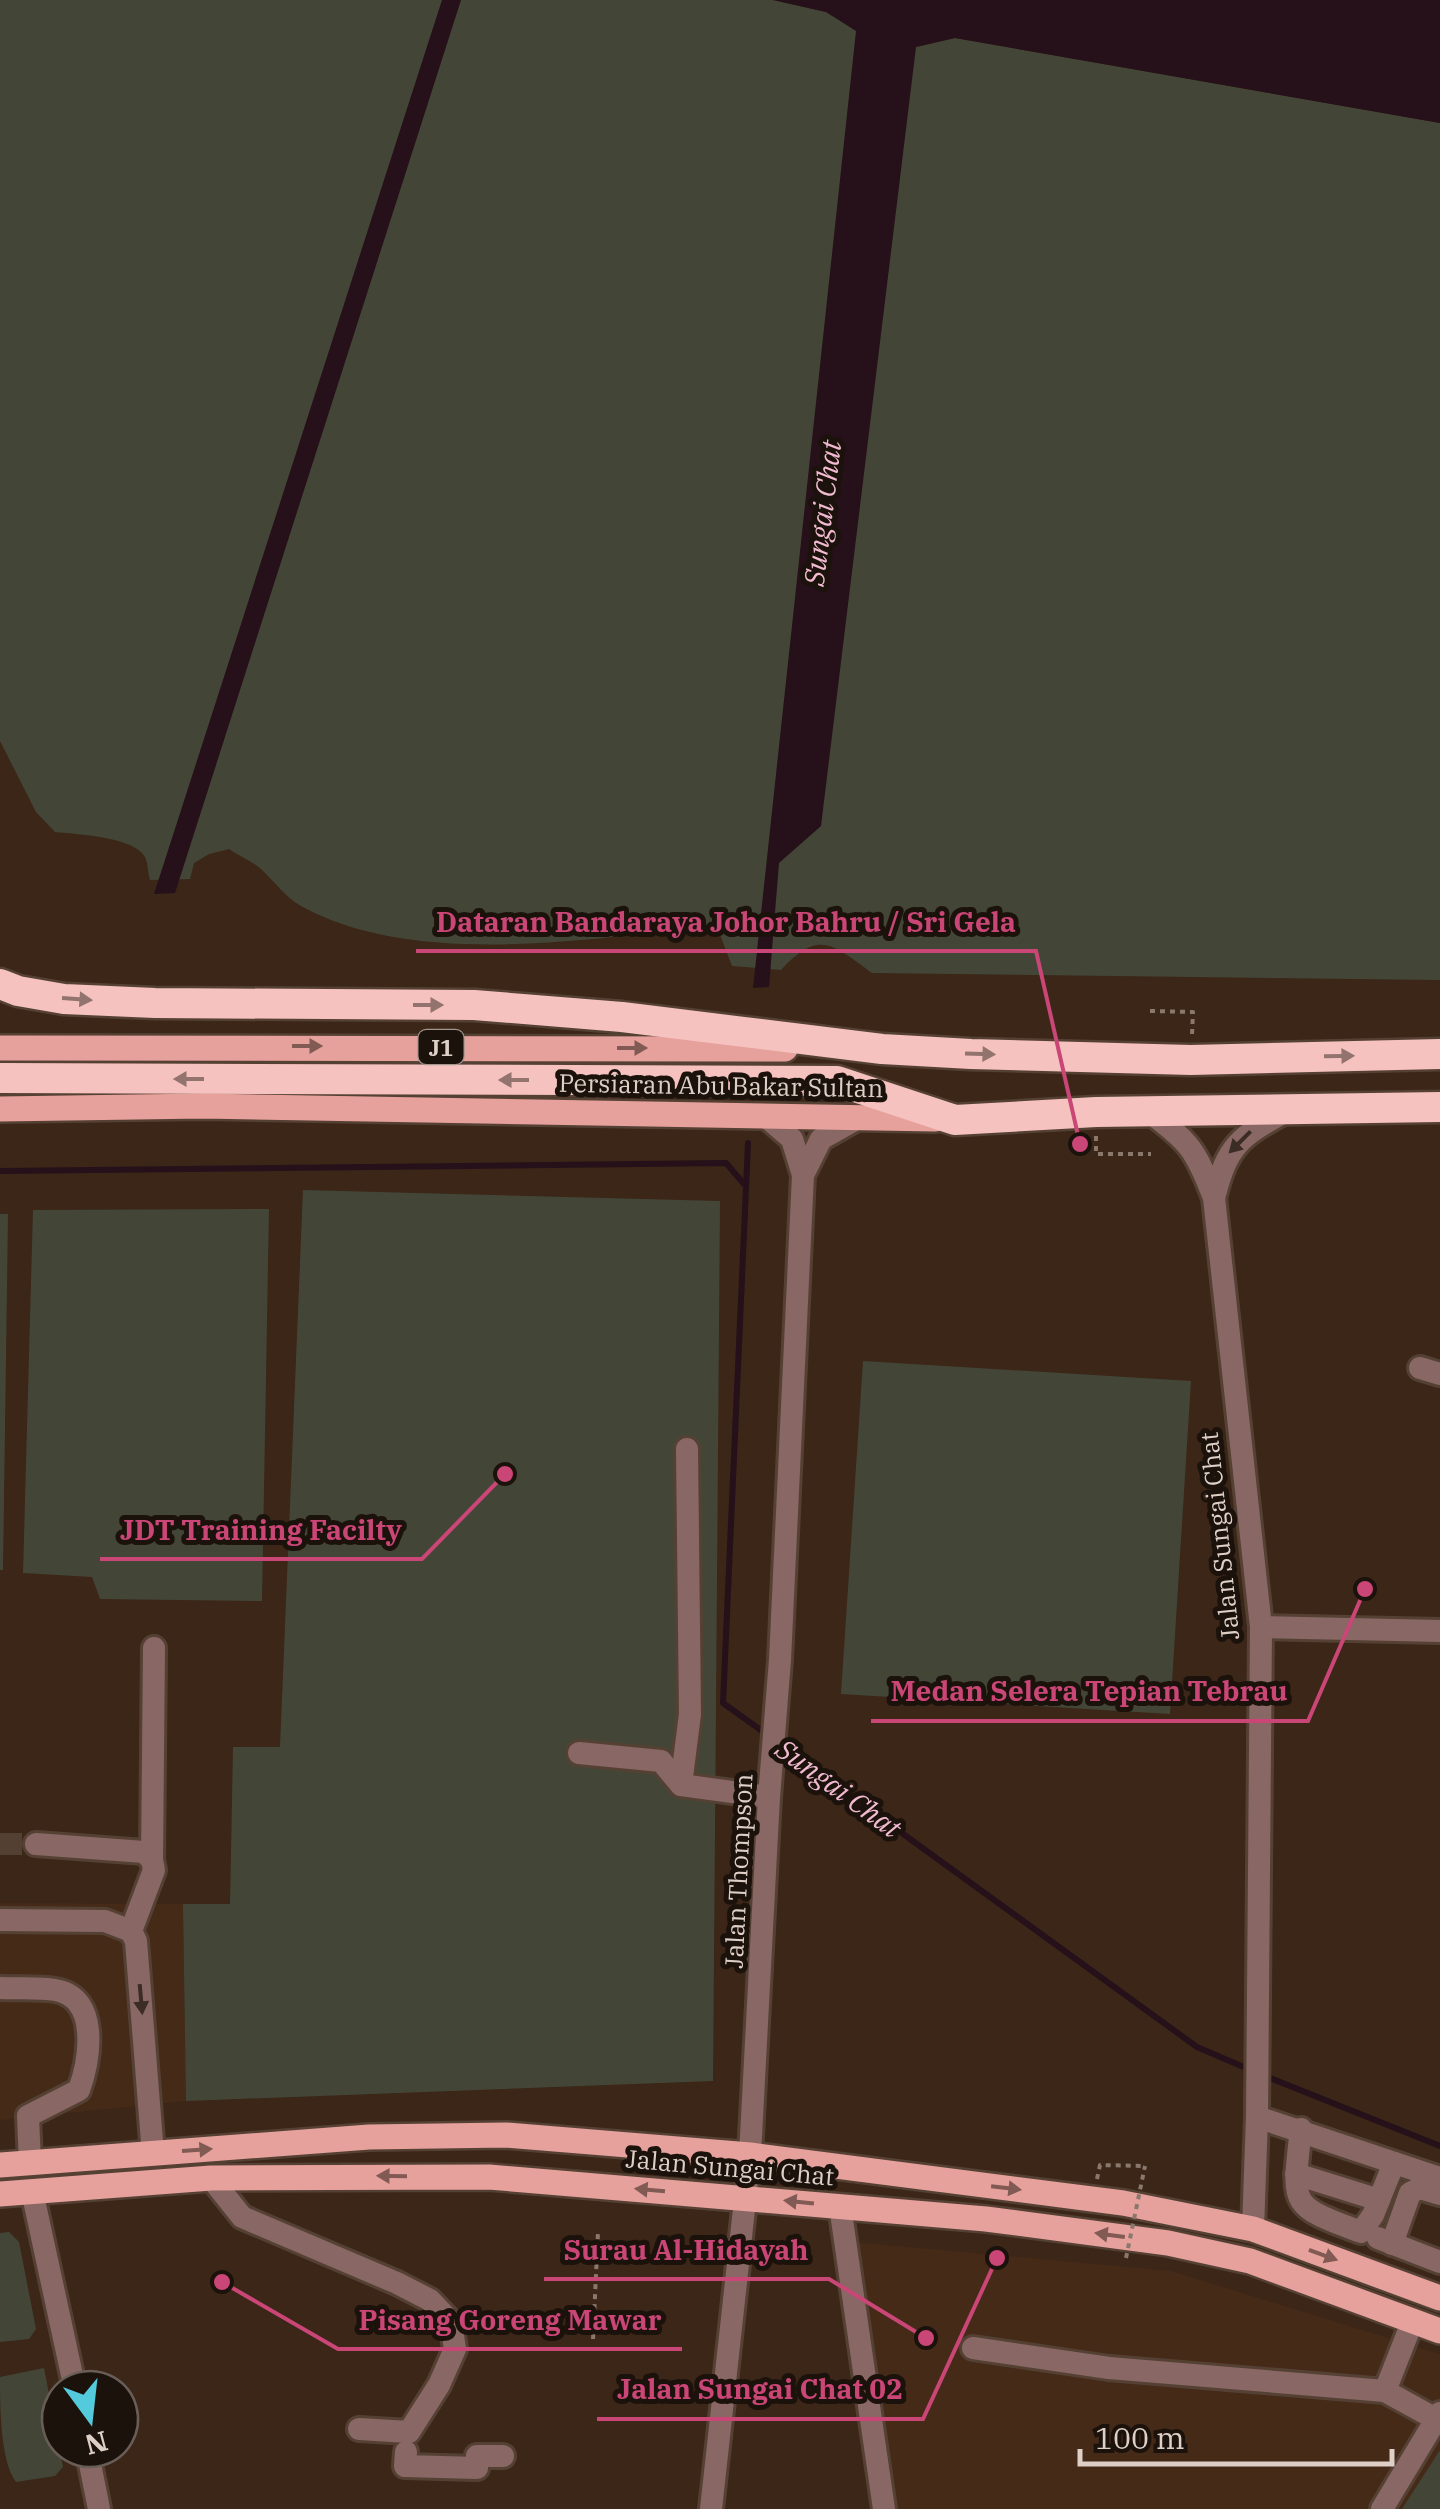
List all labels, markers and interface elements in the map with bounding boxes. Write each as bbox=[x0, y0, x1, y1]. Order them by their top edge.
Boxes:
water label: Sungai Chat bbox=[795, 437, 849, 589]
callout: Dataran Bandaraya Johor Bahru / Sri Gela bbox=[416, 893, 1036, 951]
text: Dataran Bandaraya Johor Bahru / Sri Gela bbox=[436, 903, 1016, 940]
one-way arrow bbox=[61, 991, 93, 1007]
one-way arrow bbox=[412, 997, 444, 1013]
road number: J1 bbox=[418, 1030, 464, 1064]
one-way arrow bbox=[292, 1038, 324, 1054]
one-way arrow bbox=[617, 1040, 649, 1056]
one-way arrow bbox=[964, 1047, 996, 1063]
one-way arrow bbox=[1324, 1048, 1356, 1064]
street label: Persiaran Abu Bakar Sultan bbox=[558, 1066, 884, 1104]
one-way arrow bbox=[172, 1071, 204, 1087]
one-way arrow bbox=[497, 1072, 529, 1088]
one-way arrow bbox=[1229, 1130, 1252, 1154]
street label: Jalan Sungai Chat bbox=[1192, 1430, 1246, 1642]
callout: JDT Training Facilty bbox=[100, 1501, 422, 1559]
text: JDT Training Facilty bbox=[120, 1511, 402, 1548]
callout: Medan Selera Tepian Tebrau bbox=[871, 1663, 1308, 1721]
text: Medan Selera Tepian Tebrau bbox=[890, 1672, 1288, 1709]
water label: Sungai Chat bbox=[768, 1729, 910, 1847]
street label: Jalan Thompson bbox=[716, 1773, 760, 1969]
one-way arrow bbox=[133, 1984, 149, 2015]
street label: Jalan Sungai Chat bbox=[624, 2141, 836, 2193]
one-way arrow bbox=[182, 2142, 214, 2158]
one-way arrow bbox=[375, 2168, 407, 2184]
one-way arrow bbox=[991, 2180, 1023, 2196]
one-way arrow bbox=[633, 2181, 665, 2197]
one-way arrow bbox=[783, 2194, 815, 2210]
callout: Surau Al-Hidayah bbox=[544, 2221, 829, 2279]
one-way arrow bbox=[1094, 2227, 1126, 2243]
text: Surau Al-Hidayah bbox=[563, 2231, 809, 2268]
one-way arrow bbox=[1308, 2248, 1338, 2263]
callout: Pisang Goreng Mawar bbox=[338, 2291, 682, 2349]
text: Pisang Goreng Mawar bbox=[358, 2301, 662, 2338]
callout: Jalan Sungai Chat 02 bbox=[597, 2361, 923, 2419]
north arrow bbox=[40, 2369, 140, 2469]
text: Jalan Sungai Chat 02 bbox=[617, 2370, 903, 2407]
scale bar bbox=[1080, 2404, 1392, 2466]
text: 100 m bbox=[1095, 2418, 1185, 2457]
text: N bbox=[81, 2423, 112, 2464]

